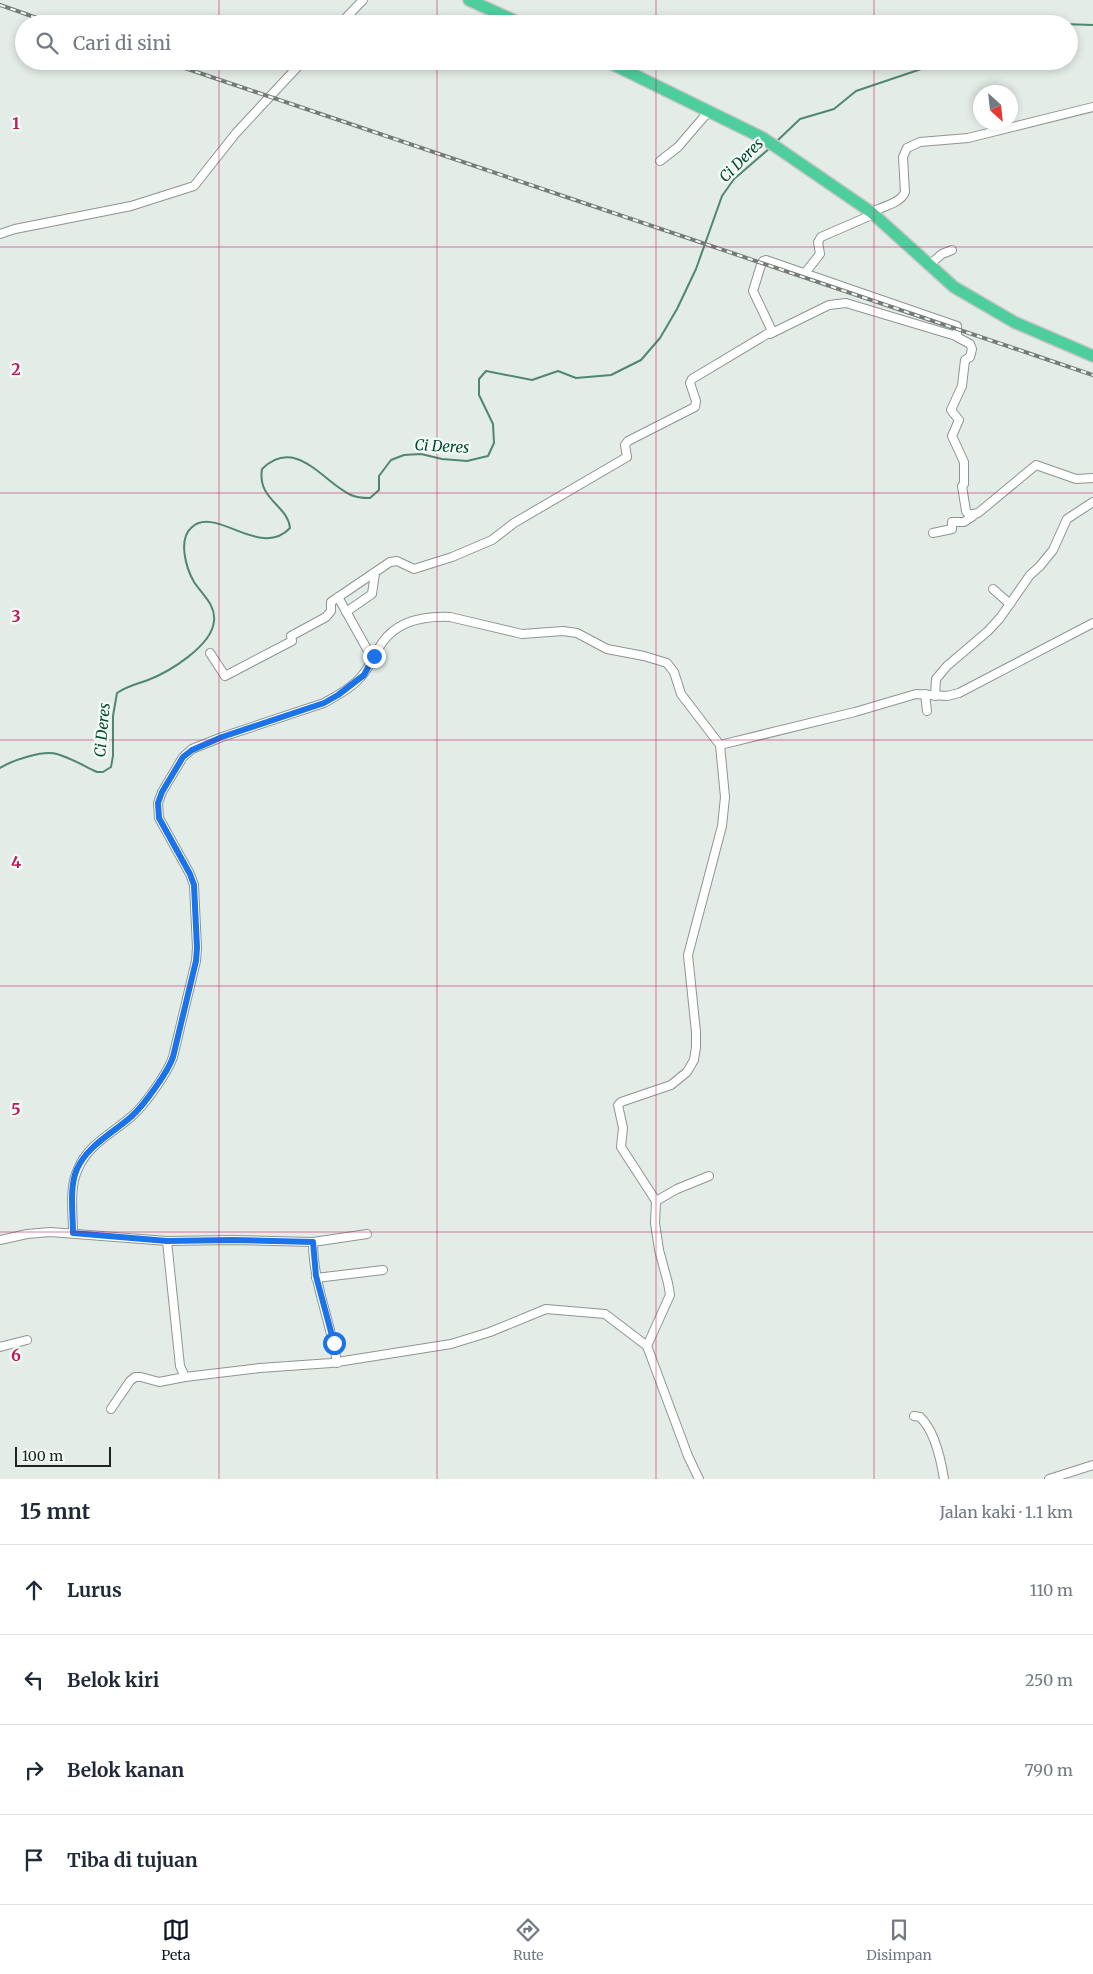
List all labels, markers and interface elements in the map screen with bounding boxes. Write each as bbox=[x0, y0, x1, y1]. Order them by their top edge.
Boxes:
search box bbox=[15, 15, 1078, 70]
icon: search bbox=[33, 29, 61, 57]
text: Cari di sini bbox=[73, 31, 171, 55]
north arrow bbox=[973, 85, 1018, 130]
text: 1 bbox=[12, 113, 20, 133]
water label: Ci Deres bbox=[715, 134, 767, 186]
text: 2 bbox=[11, 359, 21, 379]
water label: Ci Deres bbox=[414, 435, 470, 457]
text: 3 bbox=[11, 606, 21, 626]
route end bbox=[363, 645, 386, 668]
water label: Ci Deres bbox=[90, 702, 114, 758]
text: 4 bbox=[11, 852, 21, 872]
text: 5 bbox=[11, 1099, 21, 1119]
route start bbox=[323, 1332, 346, 1355]
text: 6 bbox=[11, 1345, 21, 1365]
scale bar bbox=[15, 1444, 111, 1467]
text: 100 m bbox=[22, 1447, 63, 1465]
text: 15 mnt bbox=[20, 1498, 90, 1525]
text: Jalan kaki · 1.1 km bbox=[939, 1502, 1073, 1522]
icon: ahead bbox=[20, 1576, 48, 1604]
text: Lurus bbox=[67, 1578, 122, 1602]
text: 110 m bbox=[1030, 1580, 1073, 1600]
icon: left bbox=[20, 1666, 48, 1694]
text: Belok kiri bbox=[67, 1668, 159, 1692]
text: 250 m bbox=[1025, 1670, 1073, 1690]
icon: right bbox=[20, 1756, 48, 1784]
text: Belok kanan bbox=[67, 1758, 184, 1782]
text: 790 m bbox=[1024, 1760, 1073, 1780]
icon: arrive bbox=[20, 1846, 48, 1874]
text: Tiba di tujuan bbox=[67, 1848, 198, 1872]
tab: Peta bbox=[161, 1916, 190, 1964]
tab: Rute bbox=[513, 1916, 544, 1964]
tab: Disimpan bbox=[866, 1916, 932, 1964]

